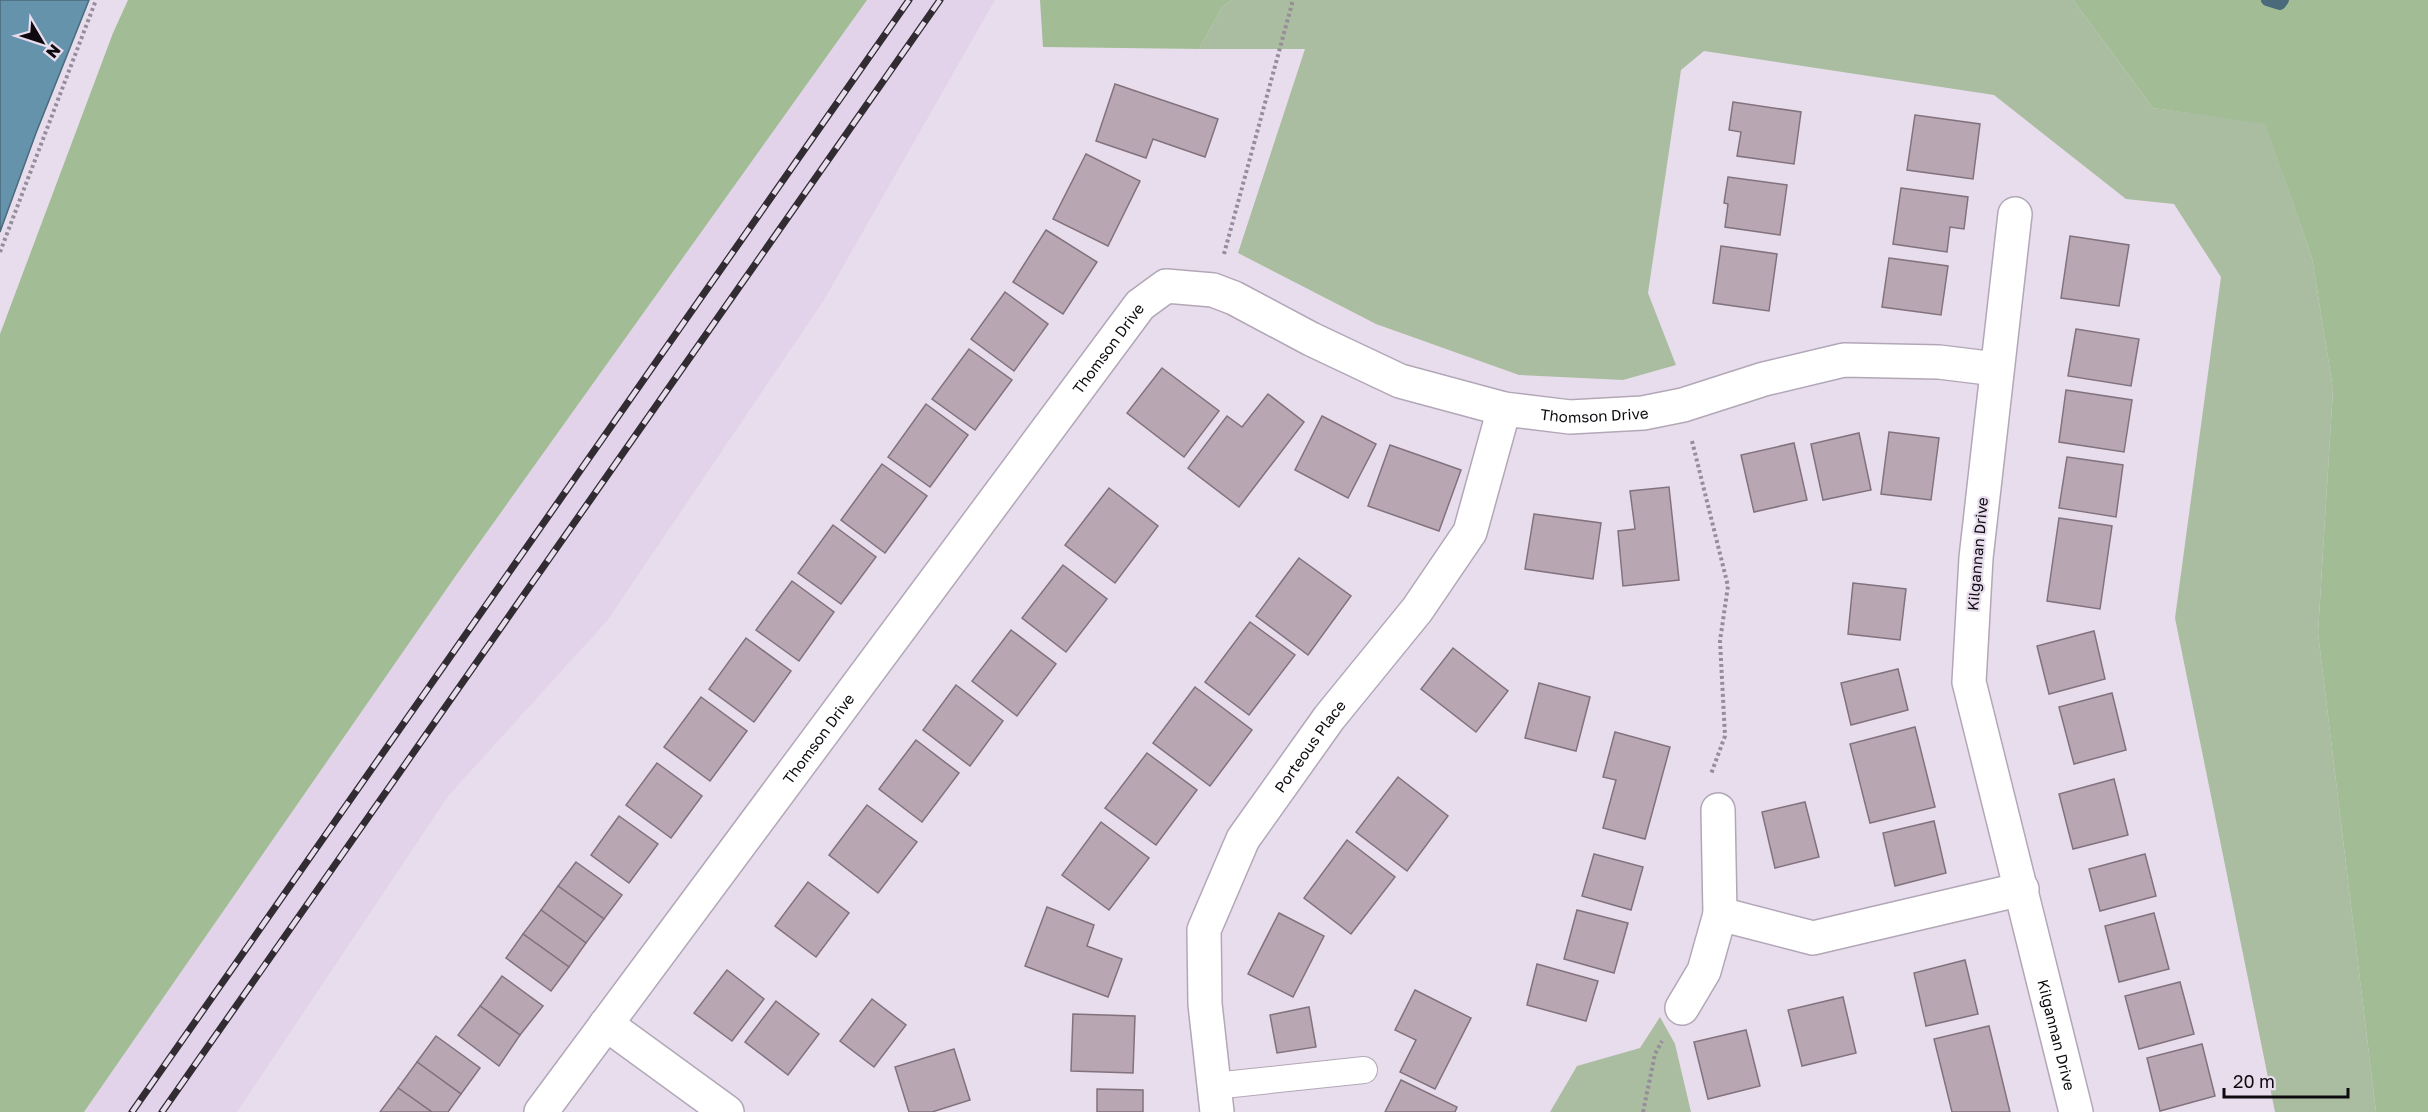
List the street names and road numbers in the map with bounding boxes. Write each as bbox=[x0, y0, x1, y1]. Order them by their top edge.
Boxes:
street label: Thomson Drive bbox=[1068, 299, 1147, 397]
street label: Thomson Drive bbox=[1539, 403, 1650, 426]
street label: Kilgannan Drive bbox=[1963, 496, 1991, 611]
street label: Thomson Drive bbox=[779, 690, 858, 787]
street label: Porteous Place bbox=[1270, 696, 1349, 796]
street label: Kilgannan Drive bbox=[2034, 977, 2079, 1093]

